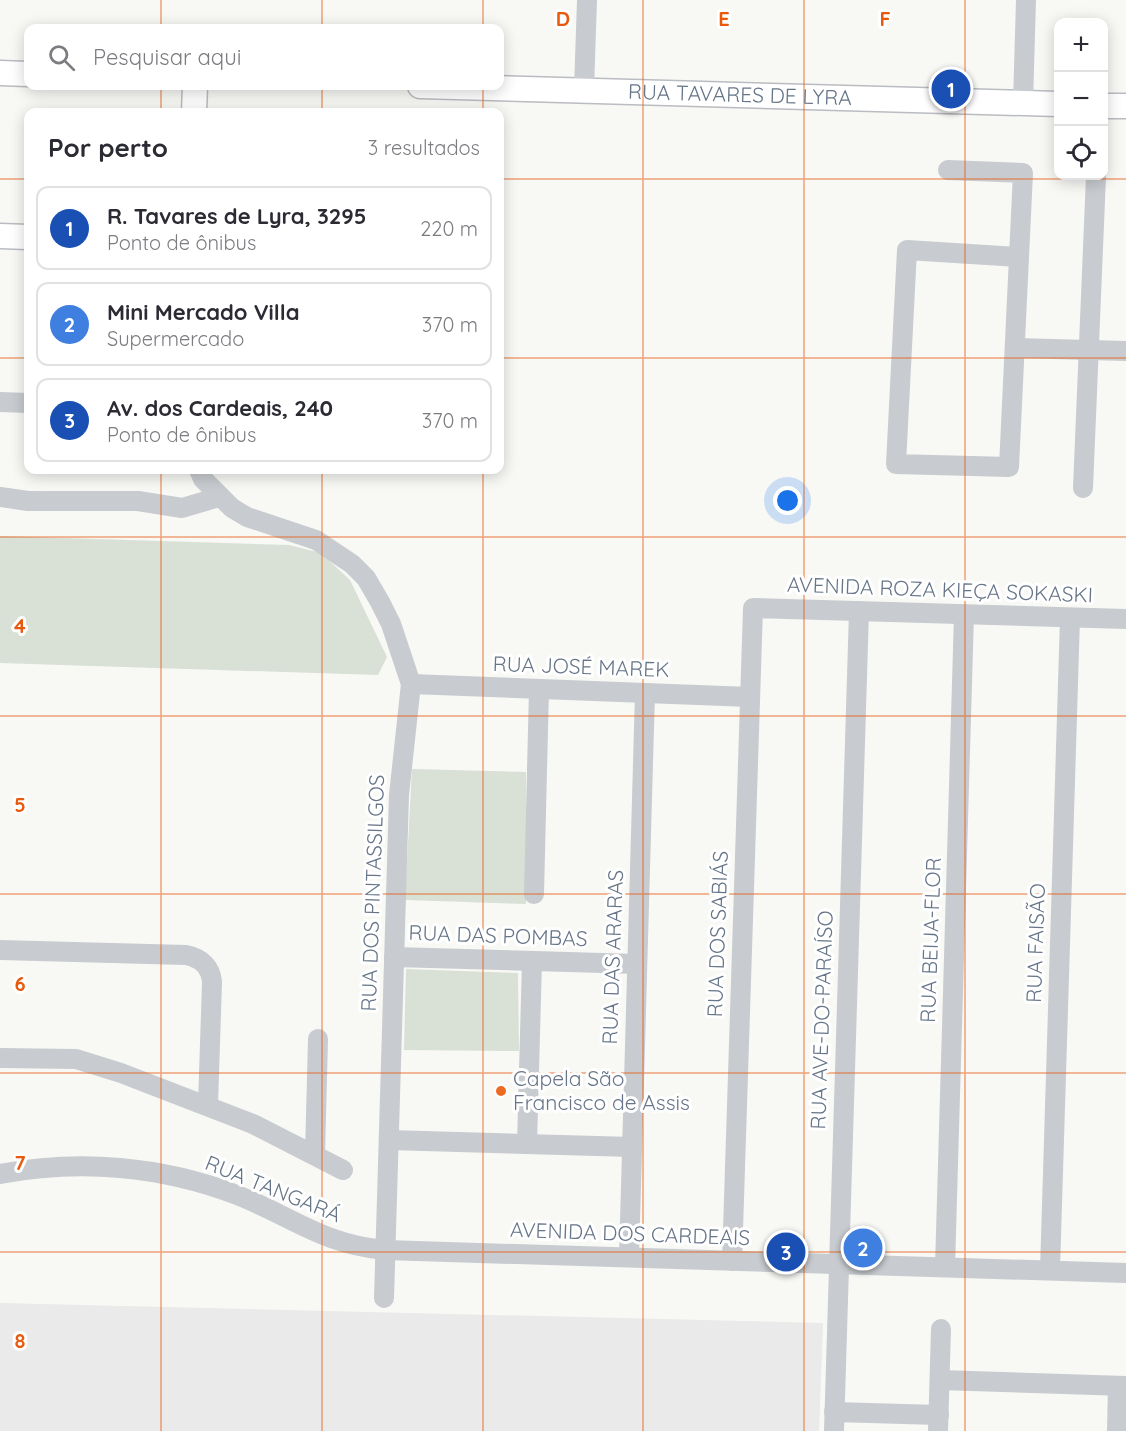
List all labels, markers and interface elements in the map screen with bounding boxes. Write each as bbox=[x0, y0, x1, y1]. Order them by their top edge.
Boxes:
text: D bbox=[556, 6, 570, 31]
text: E bbox=[718, 6, 730, 31]
text: F bbox=[879, 6, 891, 31]
map controls bbox=[1054, 18, 1108, 180]
button: + bbox=[1054, 18, 1108, 72]
search box bbox=[24, 24, 504, 90]
icon: search bbox=[45, 41, 78, 74]
text: Pesquisar aqui bbox=[93, 43, 241, 71]
pin: 1 bbox=[932, 66, 970, 112]
button: − bbox=[1054, 72, 1108, 126]
street label: RUA TAVARES DE LYRA bbox=[628, 78, 852, 110]
button: locate bbox=[1054, 126, 1108, 180]
text: Por perto bbox=[48, 131, 168, 164]
text: 3 resultados bbox=[368, 135, 480, 160]
text: R. Tavares de Lyra, 3295 bbox=[107, 202, 366, 230]
text: 1 bbox=[66, 216, 73, 241]
text: 220 m bbox=[420, 216, 478, 241]
text: Ponto de ônibus bbox=[107, 230, 256, 255]
text: Mini Mercado Villa bbox=[107, 298, 300, 326]
text: 2 bbox=[64, 312, 75, 337]
text: 370 m bbox=[422, 312, 478, 337]
text: Supermercado bbox=[107, 326, 244, 351]
text: Av. dos Cardeais, 240 bbox=[107, 394, 333, 422]
text: 3 bbox=[64, 408, 75, 433]
text: 370 m bbox=[422, 408, 478, 433]
text: Ponto de ônibus bbox=[107, 422, 256, 447]
your location bbox=[773, 486, 802, 515]
street label: AVENIDA ROZA KIEÇA SOKASKI bbox=[787, 571, 1093, 607]
text: 4 bbox=[14, 613, 26, 638]
street label: RUA JOSÉ MAREK bbox=[492, 650, 670, 682]
street label: RUA DOS PINTASSILGOS bbox=[355, 774, 389, 1012]
text: 5 bbox=[14, 792, 26, 817]
street label: RUA DOS SABIÁS bbox=[701, 850, 733, 1018]
street label: RUA BEIJA-FLOR bbox=[914, 857, 946, 1023]
street label: RUA DAS ARARAS bbox=[596, 869, 628, 1045]
street label: RUA FAISÃO bbox=[1020, 883, 1050, 1003]
street label: RUA AVE-DO-PARAÍSO bbox=[804, 910, 838, 1130]
street label: RUA DAS POMBAS bbox=[408, 919, 588, 951]
text: 6 bbox=[14, 971, 26, 996]
place label: Capela São Francisco de Assis bbox=[513, 1065, 690, 1115]
marker: Capela São Francisco de Assis bbox=[494, 1084, 508, 1098]
street label: RUA TANGARÁ bbox=[202, 1149, 345, 1227]
text: 7 bbox=[15, 1150, 26, 1175]
street label: AVENIDA DOS CARDEAIS bbox=[510, 1216, 750, 1250]
pin: 2 bbox=[844, 1226, 882, 1270]
pin: 3 bbox=[766, 1230, 806, 1274]
text: 8 bbox=[15, 1328, 26, 1353]

